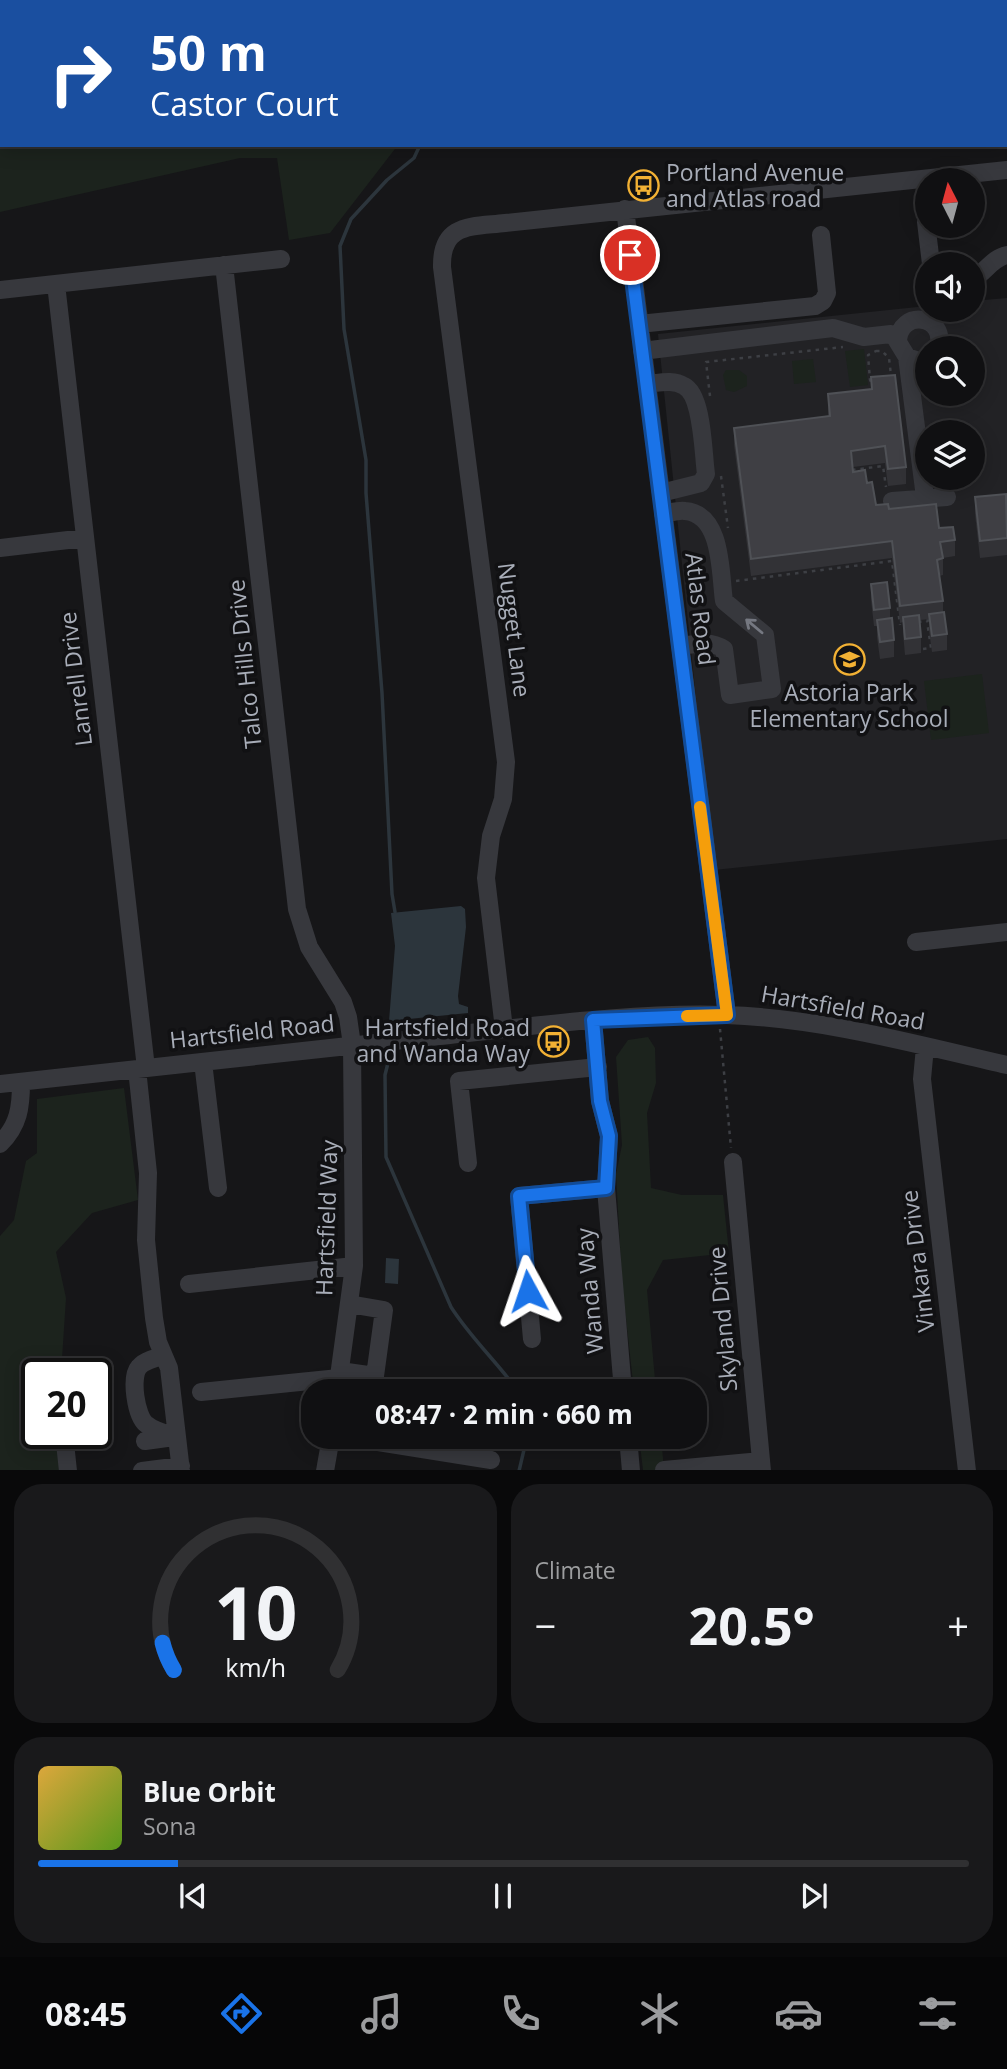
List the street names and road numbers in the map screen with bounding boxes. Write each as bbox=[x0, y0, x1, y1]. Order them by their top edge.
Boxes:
street label: Atlas Road bbox=[678, 551, 724, 667]
street label: Nugget Lane bbox=[491, 561, 539, 699]
street label: Talco Hills Drive bbox=[219, 578, 269, 750]
street label: Lanrell Drive bbox=[51, 610, 99, 748]
street label: Hartsfield Road bbox=[759, 977, 927, 1037]
street label: Hartsfield Road bbox=[168, 1006, 336, 1056]
street label: Hartsfield Way bbox=[307, 1139, 345, 1297]
street label: Vinkara Drive bbox=[892, 1188, 942, 1334]
street label: Wanda Way bbox=[568, 1226, 610, 1355]
street label: Skyland Drive bbox=[700, 1245, 744, 1393]

